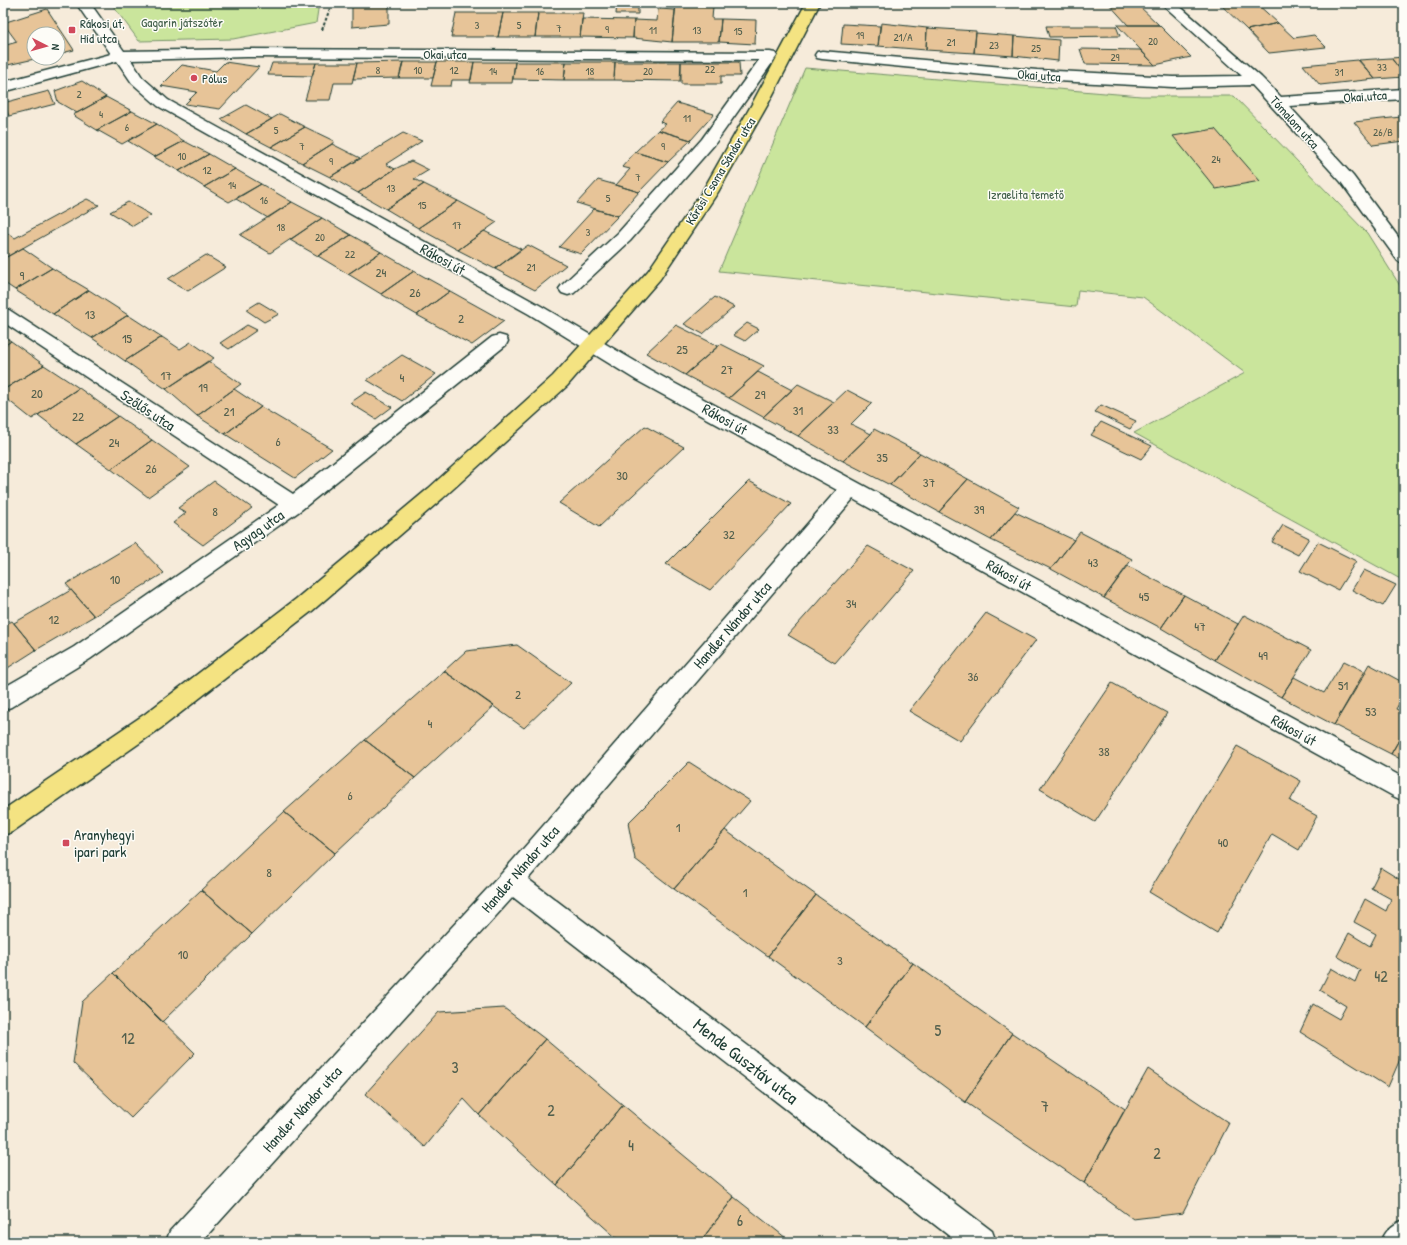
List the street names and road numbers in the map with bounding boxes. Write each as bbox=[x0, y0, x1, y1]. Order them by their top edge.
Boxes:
street label: Okai utca bbox=[423, 45, 467, 63]
street label: Okai utca bbox=[1017, 65, 1061, 85]
street label: Okai utca bbox=[1343, 86, 1387, 106]
street label: Tómalom utca bbox=[1266, 92, 1324, 152]
street label: Kőrösi Csoma Sándor utca bbox=[681, 114, 759, 228]
street label: Rákosi út bbox=[417, 238, 470, 280]
street label: Szőlős utca bbox=[116, 384, 180, 436]
street label: Rákosi út bbox=[699, 398, 752, 440]
street label: Agyag utca bbox=[228, 504, 288, 556]
street label: Rákosi út bbox=[983, 554, 1036, 596]
street label: Handler Nándor utca bbox=[688, 577, 776, 673]
street label: Rákosi út bbox=[1268, 709, 1321, 751]
street label: Handler Nándor utca bbox=[476, 821, 564, 917]
street label: Mende Gusztáv utca bbox=[688, 1012, 804, 1110]
street label: Handler Nándor utca bbox=[258, 1061, 346, 1157]

